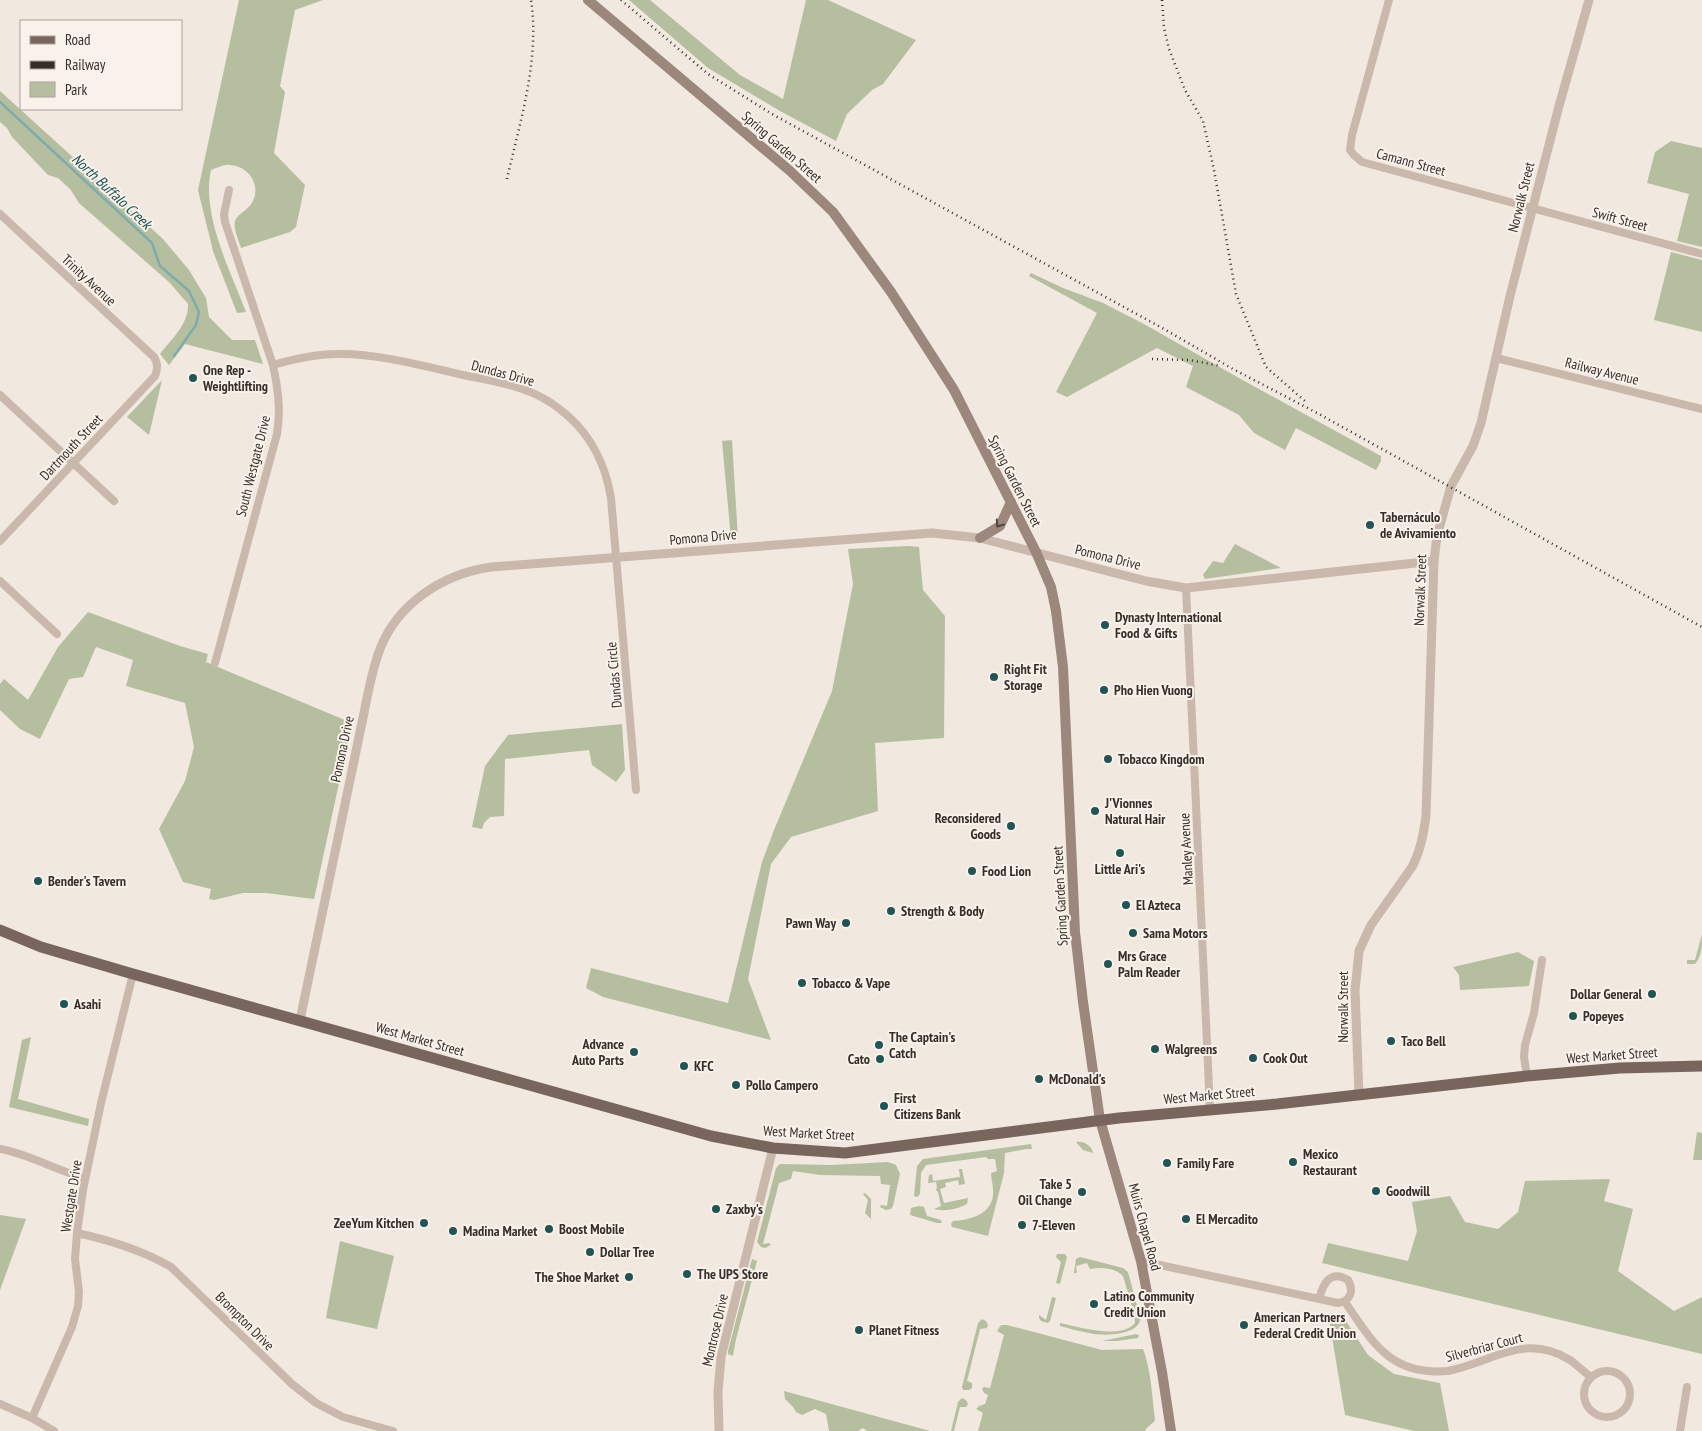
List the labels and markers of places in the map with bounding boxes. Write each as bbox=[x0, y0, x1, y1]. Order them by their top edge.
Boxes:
place label: One Rep - Weightlifting bbox=[202, 361, 268, 395]
marker: One Rep - Weightlifting bbox=[187, 372, 199, 384]
place label: Tabernáculo de Avivamiento bbox=[1380, 508, 1456, 542]
marker: Tabernáculo de Avivamiento bbox=[1364, 519, 1376, 531]
place label: Dynasty International Food & Gifts bbox=[1115, 608, 1222, 642]
marker: Dynasty International Food & Gifts bbox=[1099, 619, 1111, 631]
place label: Right Fit Storage bbox=[1004, 660, 1047, 694]
marker: Right Fit Storage bbox=[988, 671, 1000, 683]
place label: Pho Hien Vuong bbox=[1114, 681, 1193, 699]
marker: Pho Hien Vuong bbox=[1098, 684, 1110, 696]
place label: Tobacco Kingdom bbox=[1118, 750, 1205, 768]
marker: Tobacco Kingdom bbox=[1102, 753, 1114, 765]
place label: J'Vionnes Natural Hair bbox=[1104, 794, 1166, 828]
marker: J'Vionnes Natural Hair bbox=[1089, 805, 1101, 817]
place label: Reconsidered Goods bbox=[935, 809, 1001, 843]
marker: Reconsidered Goods bbox=[1005, 820, 1017, 832]
marker: Little Ari's bbox=[1114, 847, 1126, 859]
place label: Little Ari's bbox=[1095, 860, 1145, 878]
place label: Food Lion bbox=[982, 862, 1031, 880]
marker: Food Lion bbox=[966, 865, 978, 877]
place label: Bender's Tavern bbox=[48, 872, 126, 890]
marker: Bender's Tavern bbox=[32, 875, 44, 887]
place label: El Azteca bbox=[1136, 896, 1181, 914]
marker: El Azteca bbox=[1120, 899, 1132, 911]
place label: Strength & Body bbox=[901, 902, 985, 920]
marker: Strength & Body bbox=[885, 905, 897, 917]
place label: Pawn Way bbox=[786, 914, 836, 932]
marker: Pawn Way bbox=[840, 917, 852, 929]
place label: Sama Motors bbox=[1143, 924, 1208, 942]
marker: Sama Motors bbox=[1127, 927, 1139, 939]
place label: Mrs Grace Palm Reader bbox=[1118, 947, 1181, 981]
marker: Mrs Grace Palm Reader bbox=[1102, 958, 1114, 970]
place label: Tobacco & Vape bbox=[812, 974, 890, 992]
marker: Tobacco & Vape bbox=[796, 977, 808, 989]
place label: Dollar General bbox=[1570, 985, 1643, 1003]
marker: Dollar General bbox=[1646, 988, 1658, 1000]
place label: Asahi bbox=[73, 995, 101, 1013]
marker: Asahi bbox=[58, 998, 70, 1010]
place label: Popeyes bbox=[1583, 1007, 1624, 1025]
marker: Popeyes bbox=[1567, 1010, 1579, 1022]
place label: The Captain's Catch bbox=[889, 1028, 955, 1062]
place label: Taco Bell bbox=[1401, 1032, 1446, 1050]
place label: Advance Auto Parts bbox=[571, 1035, 624, 1069]
marker: Taco Bell bbox=[1385, 1035, 1397, 1047]
marker: The Captain's Catch bbox=[873, 1039, 885, 1051]
place label: Walgreens bbox=[1164, 1040, 1217, 1058]
marker: Walgreens bbox=[1149, 1043, 1161, 1055]
marker: Advance Auto Parts bbox=[628, 1046, 640, 1058]
place label: Cook Out bbox=[1263, 1049, 1308, 1067]
place label: Cato bbox=[848, 1050, 870, 1068]
marker: Cook Out bbox=[1247, 1052, 1259, 1064]
marker: Cato bbox=[874, 1053, 886, 1065]
place label: KFC bbox=[694, 1057, 714, 1075]
marker: KFC bbox=[678, 1060, 690, 1072]
place label: McDonald's bbox=[1049, 1070, 1106, 1088]
marker: McDonald's bbox=[1033, 1073, 1045, 1085]
place label: Pollo Campero bbox=[746, 1076, 818, 1094]
marker: Pollo Campero bbox=[730, 1079, 742, 1091]
place label: First Citizens Bank bbox=[894, 1089, 961, 1123]
marker: First Citizens Bank bbox=[878, 1100, 890, 1112]
place label: Mexico Restaurant bbox=[1303, 1145, 1357, 1179]
place label: Family Fare bbox=[1177, 1154, 1234, 1172]
marker: Mexico Restaurant bbox=[1287, 1156, 1299, 1168]
marker: Family Fare bbox=[1161, 1157, 1173, 1169]
place label: Take 5 Oil Change bbox=[1018, 1175, 1072, 1209]
place label: Goodwill bbox=[1386, 1182, 1431, 1200]
marker: Goodwill bbox=[1370, 1185, 1382, 1197]
marker: Take 5 Oil Change bbox=[1076, 1186, 1088, 1198]
place label: Zaxby's bbox=[726, 1200, 763, 1218]
marker: Zaxby's bbox=[710, 1203, 722, 1215]
place label: El Mercadito bbox=[1196, 1210, 1258, 1228]
marker: El Mercadito bbox=[1180, 1213, 1192, 1225]
place label: ZeeYum Kitchen bbox=[334, 1214, 414, 1232]
place label: 7-Eleven bbox=[1032, 1216, 1075, 1234]
marker: ZeeYum Kitchen bbox=[418, 1217, 430, 1229]
marker: 7-Eleven bbox=[1016, 1219, 1028, 1231]
place label: Boost Mobile bbox=[559, 1220, 624, 1238]
place label: Madina Market bbox=[463, 1222, 537, 1240]
marker: Boost Mobile bbox=[543, 1223, 555, 1235]
marker: Madina Market bbox=[447, 1225, 459, 1237]
place label: Dollar Tree bbox=[600, 1243, 654, 1261]
marker: Dollar Tree bbox=[584, 1246, 596, 1258]
place label: The UPS Store bbox=[697, 1265, 768, 1283]
place label: The Shoe Market bbox=[535, 1268, 619, 1286]
marker: The UPS Store bbox=[681, 1268, 693, 1280]
marker: The Shoe Market bbox=[623, 1271, 635, 1283]
place label: Latino Community Credit Union bbox=[1104, 1287, 1194, 1321]
marker: Latino Community Credit Union bbox=[1088, 1298, 1100, 1310]
place label: American Partners Federal Credit Union bbox=[1253, 1308, 1356, 1342]
marker: American Partners Federal Credit Union bbox=[1238, 1319, 1250, 1331]
place label: Planet Fitness bbox=[869, 1321, 939, 1339]
marker: Planet Fitness bbox=[853, 1324, 865, 1336]

